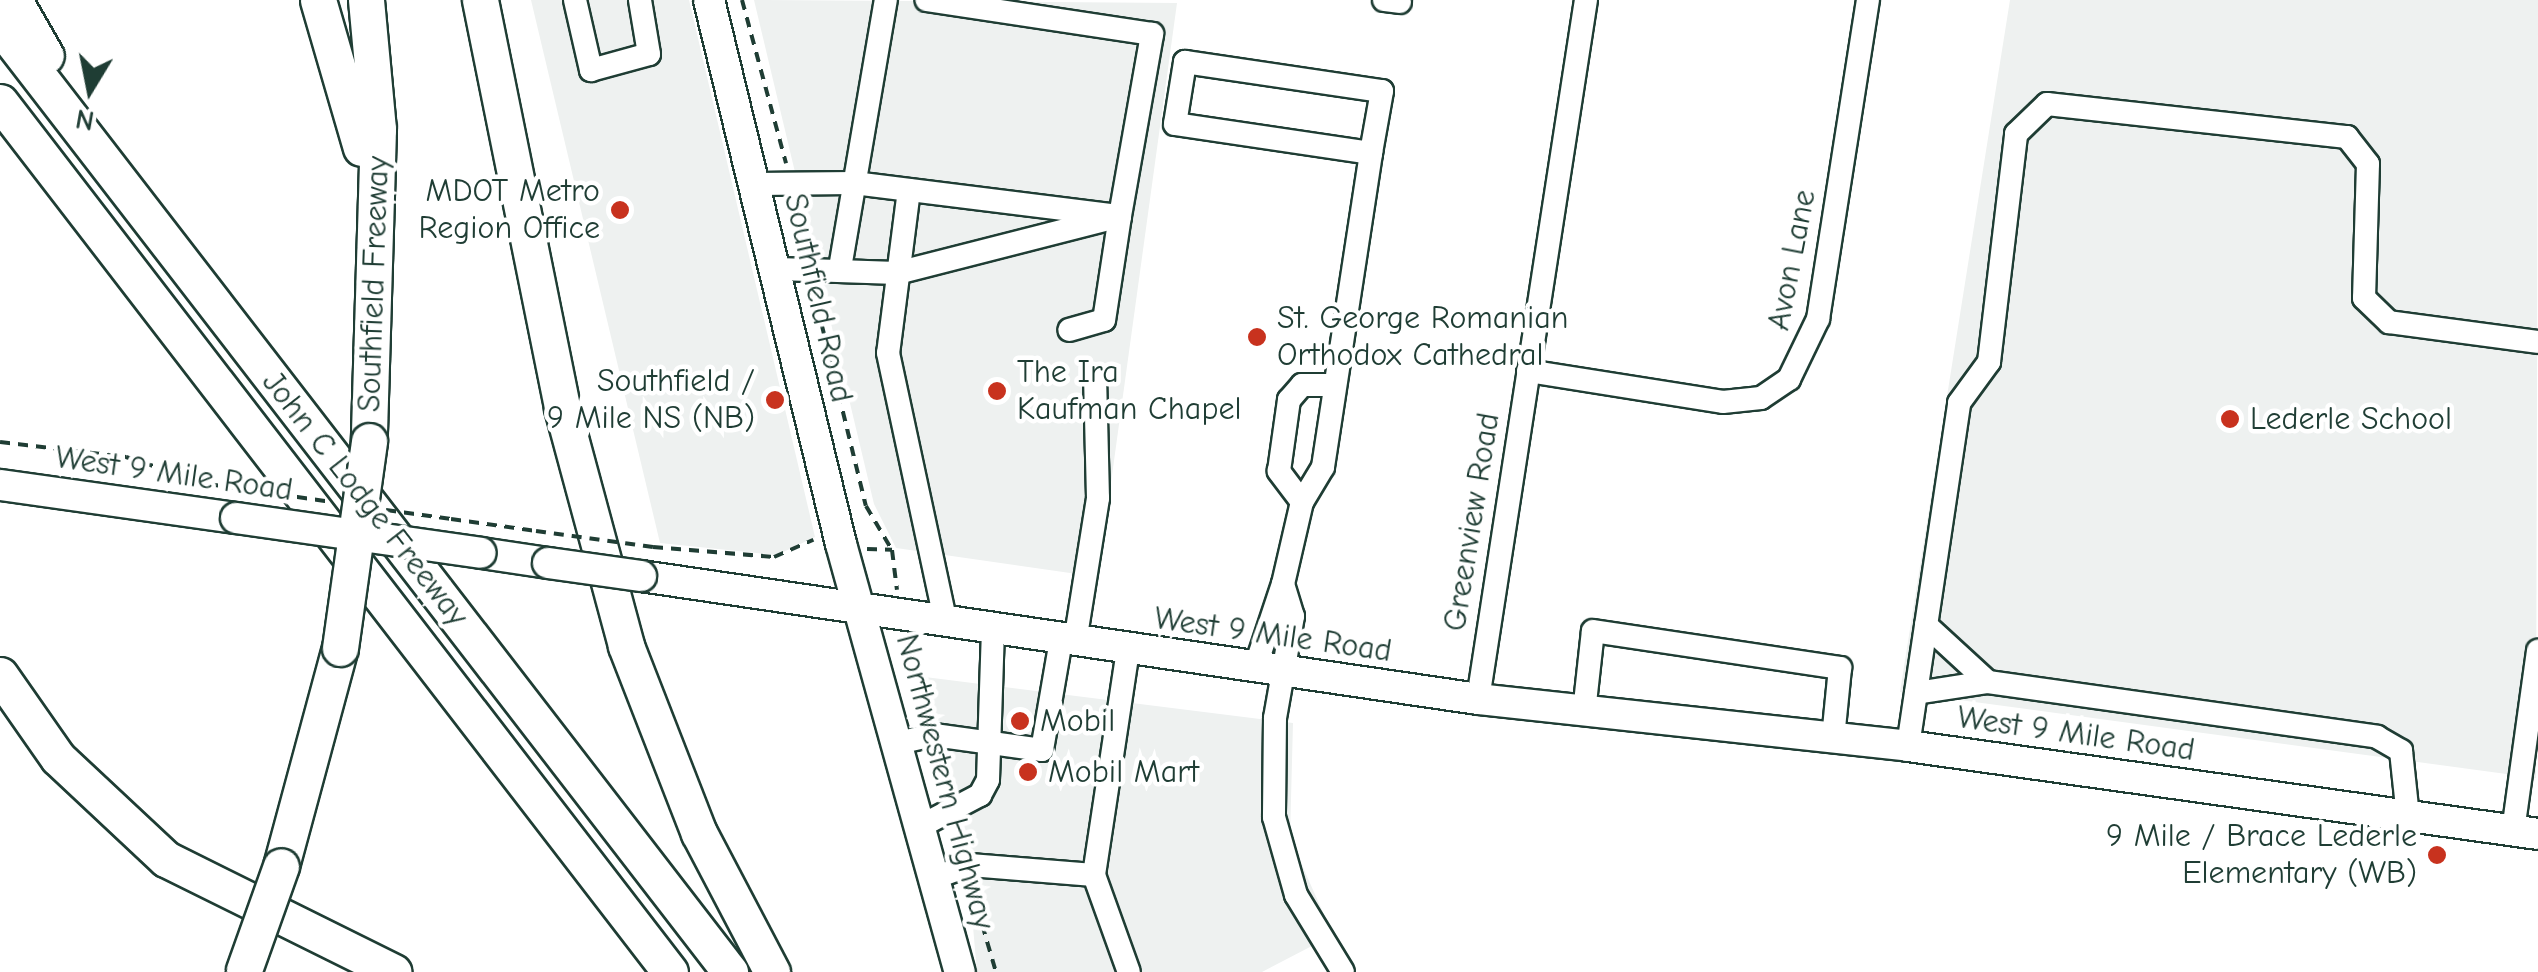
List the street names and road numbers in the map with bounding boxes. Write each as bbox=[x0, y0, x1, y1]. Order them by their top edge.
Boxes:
street label: Southfield Freeway bbox=[350, 155, 398, 413]
street label: Avon Lane bbox=[1760, 186, 1824, 334]
street label: Southfield Road bbox=[775, 190, 861, 406]
street label: John C Lodge Freeway bbox=[254, 364, 476, 634]
street label: Greenview Road bbox=[1436, 410, 1508, 634]
street label: West 9 Mile Road bbox=[53, 438, 295, 510]
street label: West 9 Mile Road bbox=[1152, 599, 1394, 671]
street label: Northwestern Highway bbox=[887, 630, 1003, 934]
street label: West 9 Mile Road bbox=[1955, 698, 2197, 770]

